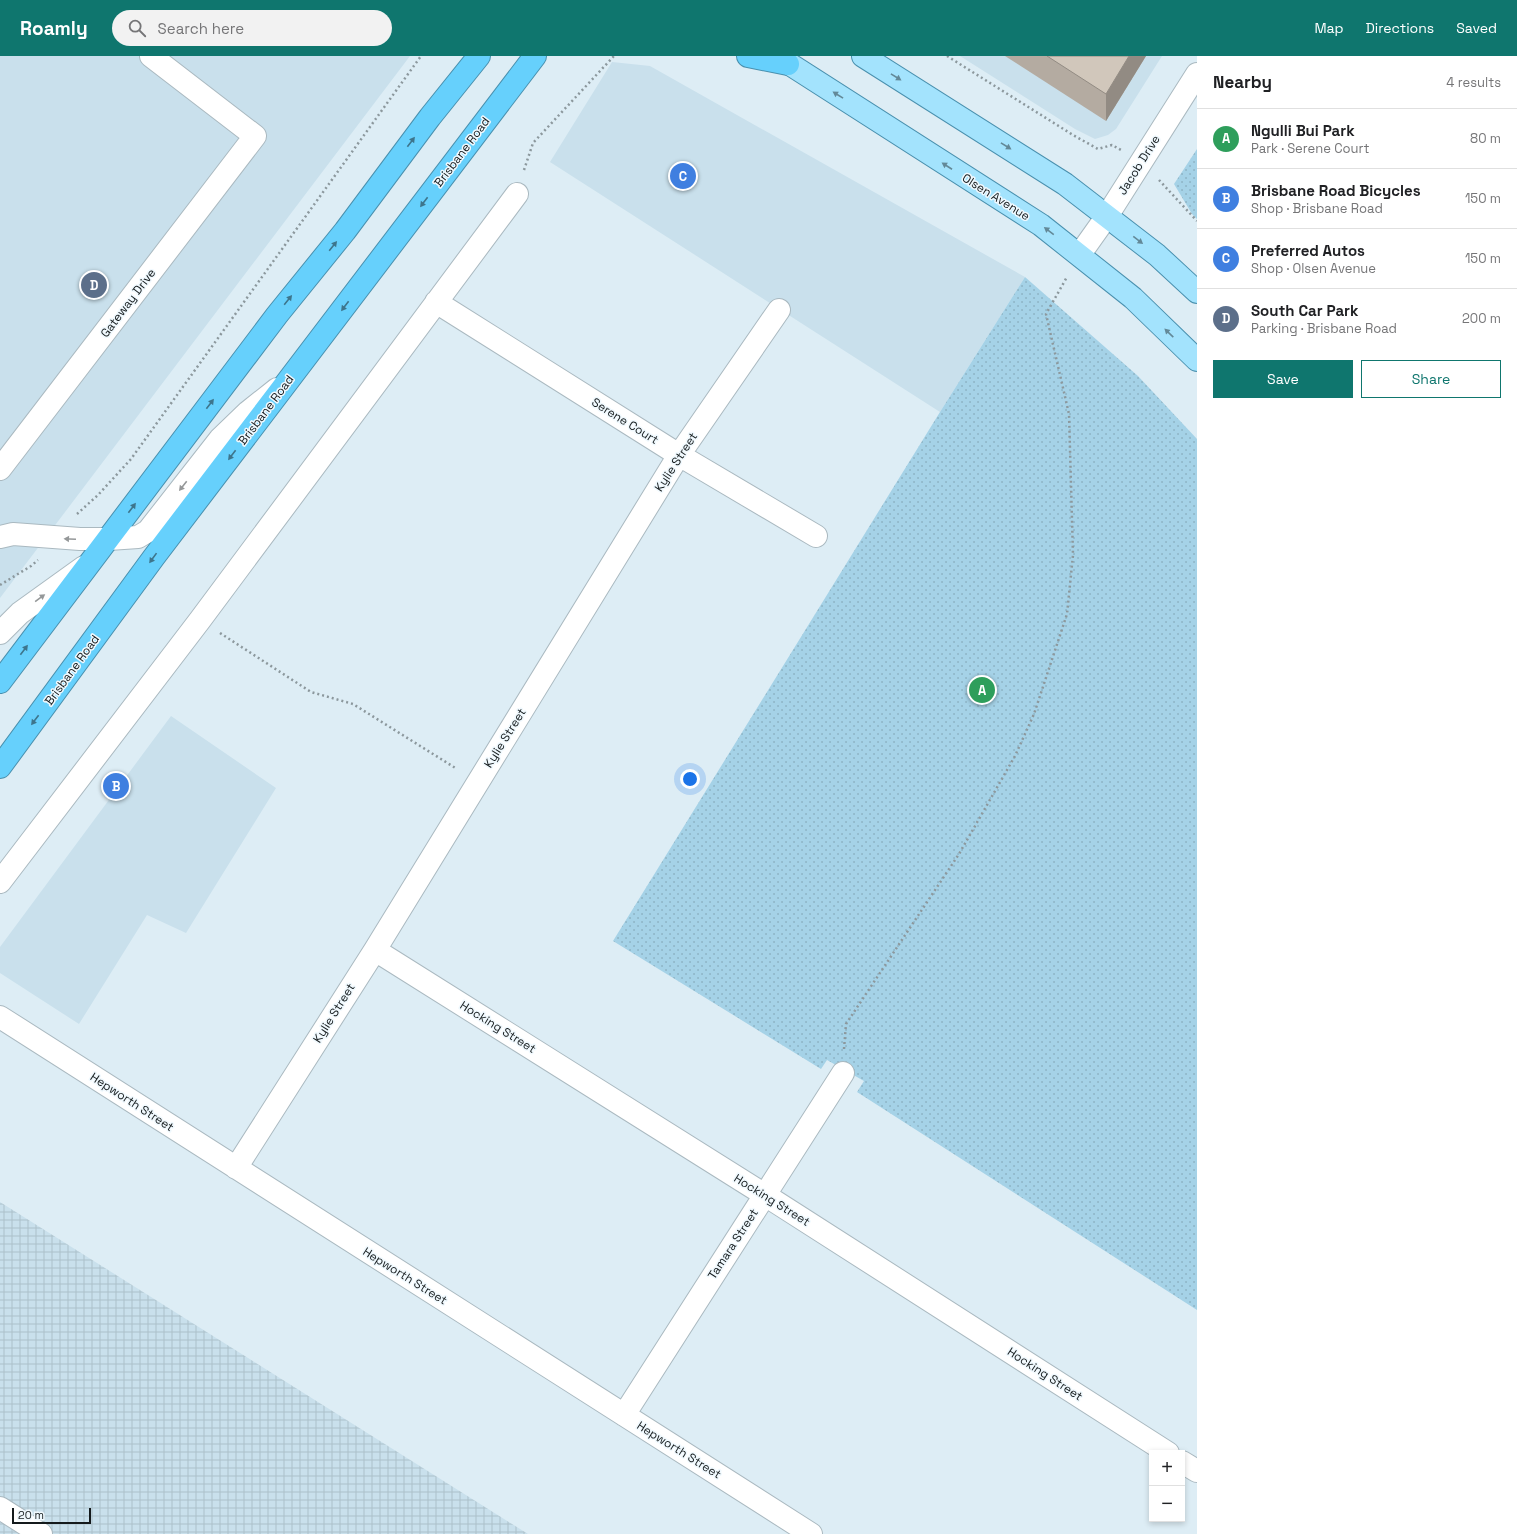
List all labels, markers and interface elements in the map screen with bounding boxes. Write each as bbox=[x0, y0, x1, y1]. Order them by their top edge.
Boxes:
search box bbox=[112, 10, 392, 46]
text: Roamly bbox=[20, 16, 88, 41]
icon: search bbox=[126, 17, 148, 39]
text: Search here bbox=[158, 19, 244, 38]
text: Map bbox=[1314, 19, 1344, 37]
text: Directions bbox=[1366, 19, 1434, 37]
text: Saved bbox=[1456, 19, 1497, 37]
text: Nearby bbox=[1213, 71, 1272, 93]
one-way arrow bbox=[891, 73, 901, 81]
text: 4 results bbox=[1446, 74, 1501, 91]
one-way arrow bbox=[833, 91, 843, 99]
street label: Brisbane Road bbox=[431, 114, 493, 190]
text: Ngulli Bui Park bbox=[1251, 121, 1355, 140]
text: A bbox=[1222, 130, 1230, 147]
text: 80 m bbox=[1470, 130, 1501, 147]
street label: Jacob Drive bbox=[1114, 132, 1164, 198]
one-way arrow bbox=[407, 137, 415, 148]
text: Park · Serene Court bbox=[1251, 140, 1369, 157]
one-way arrow bbox=[1000, 143, 1012, 150]
pin: C bbox=[670, 161, 696, 191]
one-way arrow bbox=[942, 162, 952, 170]
street label: Olsen Avenue bbox=[959, 170, 1033, 224]
text: Brisbane Road Bicycles bbox=[1251, 181, 1421, 200]
text: B bbox=[1222, 190, 1230, 207]
text: 150 m bbox=[1465, 190, 1501, 207]
one-way arrow bbox=[420, 197, 428, 208]
text: Shop · Brisbane Road bbox=[1251, 200, 1383, 217]
one-way arrow bbox=[1043, 227, 1054, 235]
one-way arrow bbox=[1132, 235, 1143, 244]
one-way arrow bbox=[329, 241, 337, 252]
text: Preferred Autos bbox=[1251, 241, 1365, 260]
text: C bbox=[1222, 250, 1230, 267]
text: 150 m bbox=[1465, 250, 1501, 267]
text: Shop · Olsen Avenue bbox=[1251, 260, 1376, 277]
street label: Gateway Drive bbox=[97, 265, 159, 341]
pin: D bbox=[81, 270, 107, 300]
one-way arrow bbox=[284, 295, 293, 306]
one-way arrow bbox=[341, 300, 349, 311]
text: South Car Park bbox=[1251, 301, 1358, 320]
text: D bbox=[1222, 310, 1230, 327]
text: 200 m bbox=[1462, 310, 1501, 327]
text: Parking · Brisbane Road bbox=[1251, 320, 1397, 337]
one-way arrow bbox=[1164, 328, 1174, 337]
button: Save bbox=[1213, 360, 1353, 398]
button: Share bbox=[1361, 360, 1501, 398]
street label: Brisbane Road bbox=[235, 372, 297, 448]
street label: Serene Court bbox=[589, 394, 661, 448]
one-way arrow bbox=[206, 399, 214, 409]
street label: Kylie Street bbox=[651, 429, 701, 495]
one-way arrow bbox=[228, 449, 236, 460]
one-way arrow bbox=[179, 480, 187, 491]
one-way arrow bbox=[128, 503, 136, 513]
one-way arrow bbox=[64, 535, 76, 542]
one-way arrow bbox=[149, 553, 157, 564]
one-way arrow bbox=[35, 594, 46, 602]
street label: Brisbane Road bbox=[41, 632, 103, 708]
one-way arrow bbox=[19, 645, 28, 656]
pin: A bbox=[969, 675, 995, 705]
street label: Kylie Street bbox=[480, 705, 530, 771]
one-way arrow bbox=[32, 715, 40, 725]
your location bbox=[680, 769, 700, 789]
pin: B bbox=[103, 771, 129, 801]
street label: Kylie Street bbox=[309, 980, 359, 1046]
street label: Hocking Street bbox=[457, 997, 539, 1057]
street label: Hepworth Street bbox=[87, 1069, 177, 1135]
street label: Hocking Street bbox=[731, 1170, 813, 1230]
street label: Tamara Street bbox=[704, 1206, 762, 1282]
street label: Hepworth Street bbox=[360, 1244, 450, 1308]
street label: Hocking Street bbox=[1004, 1344, 1086, 1404]
street label: Hepworth Street bbox=[634, 1418, 724, 1482]
map controls bbox=[1149, 1450, 1185, 1522]
button: + bbox=[1149, 1450, 1185, 1486]
button: − bbox=[1149, 1486, 1185, 1522]
scale bar bbox=[12, 1506, 91, 1525]
text: 20 m bbox=[18, 1508, 44, 1522]

